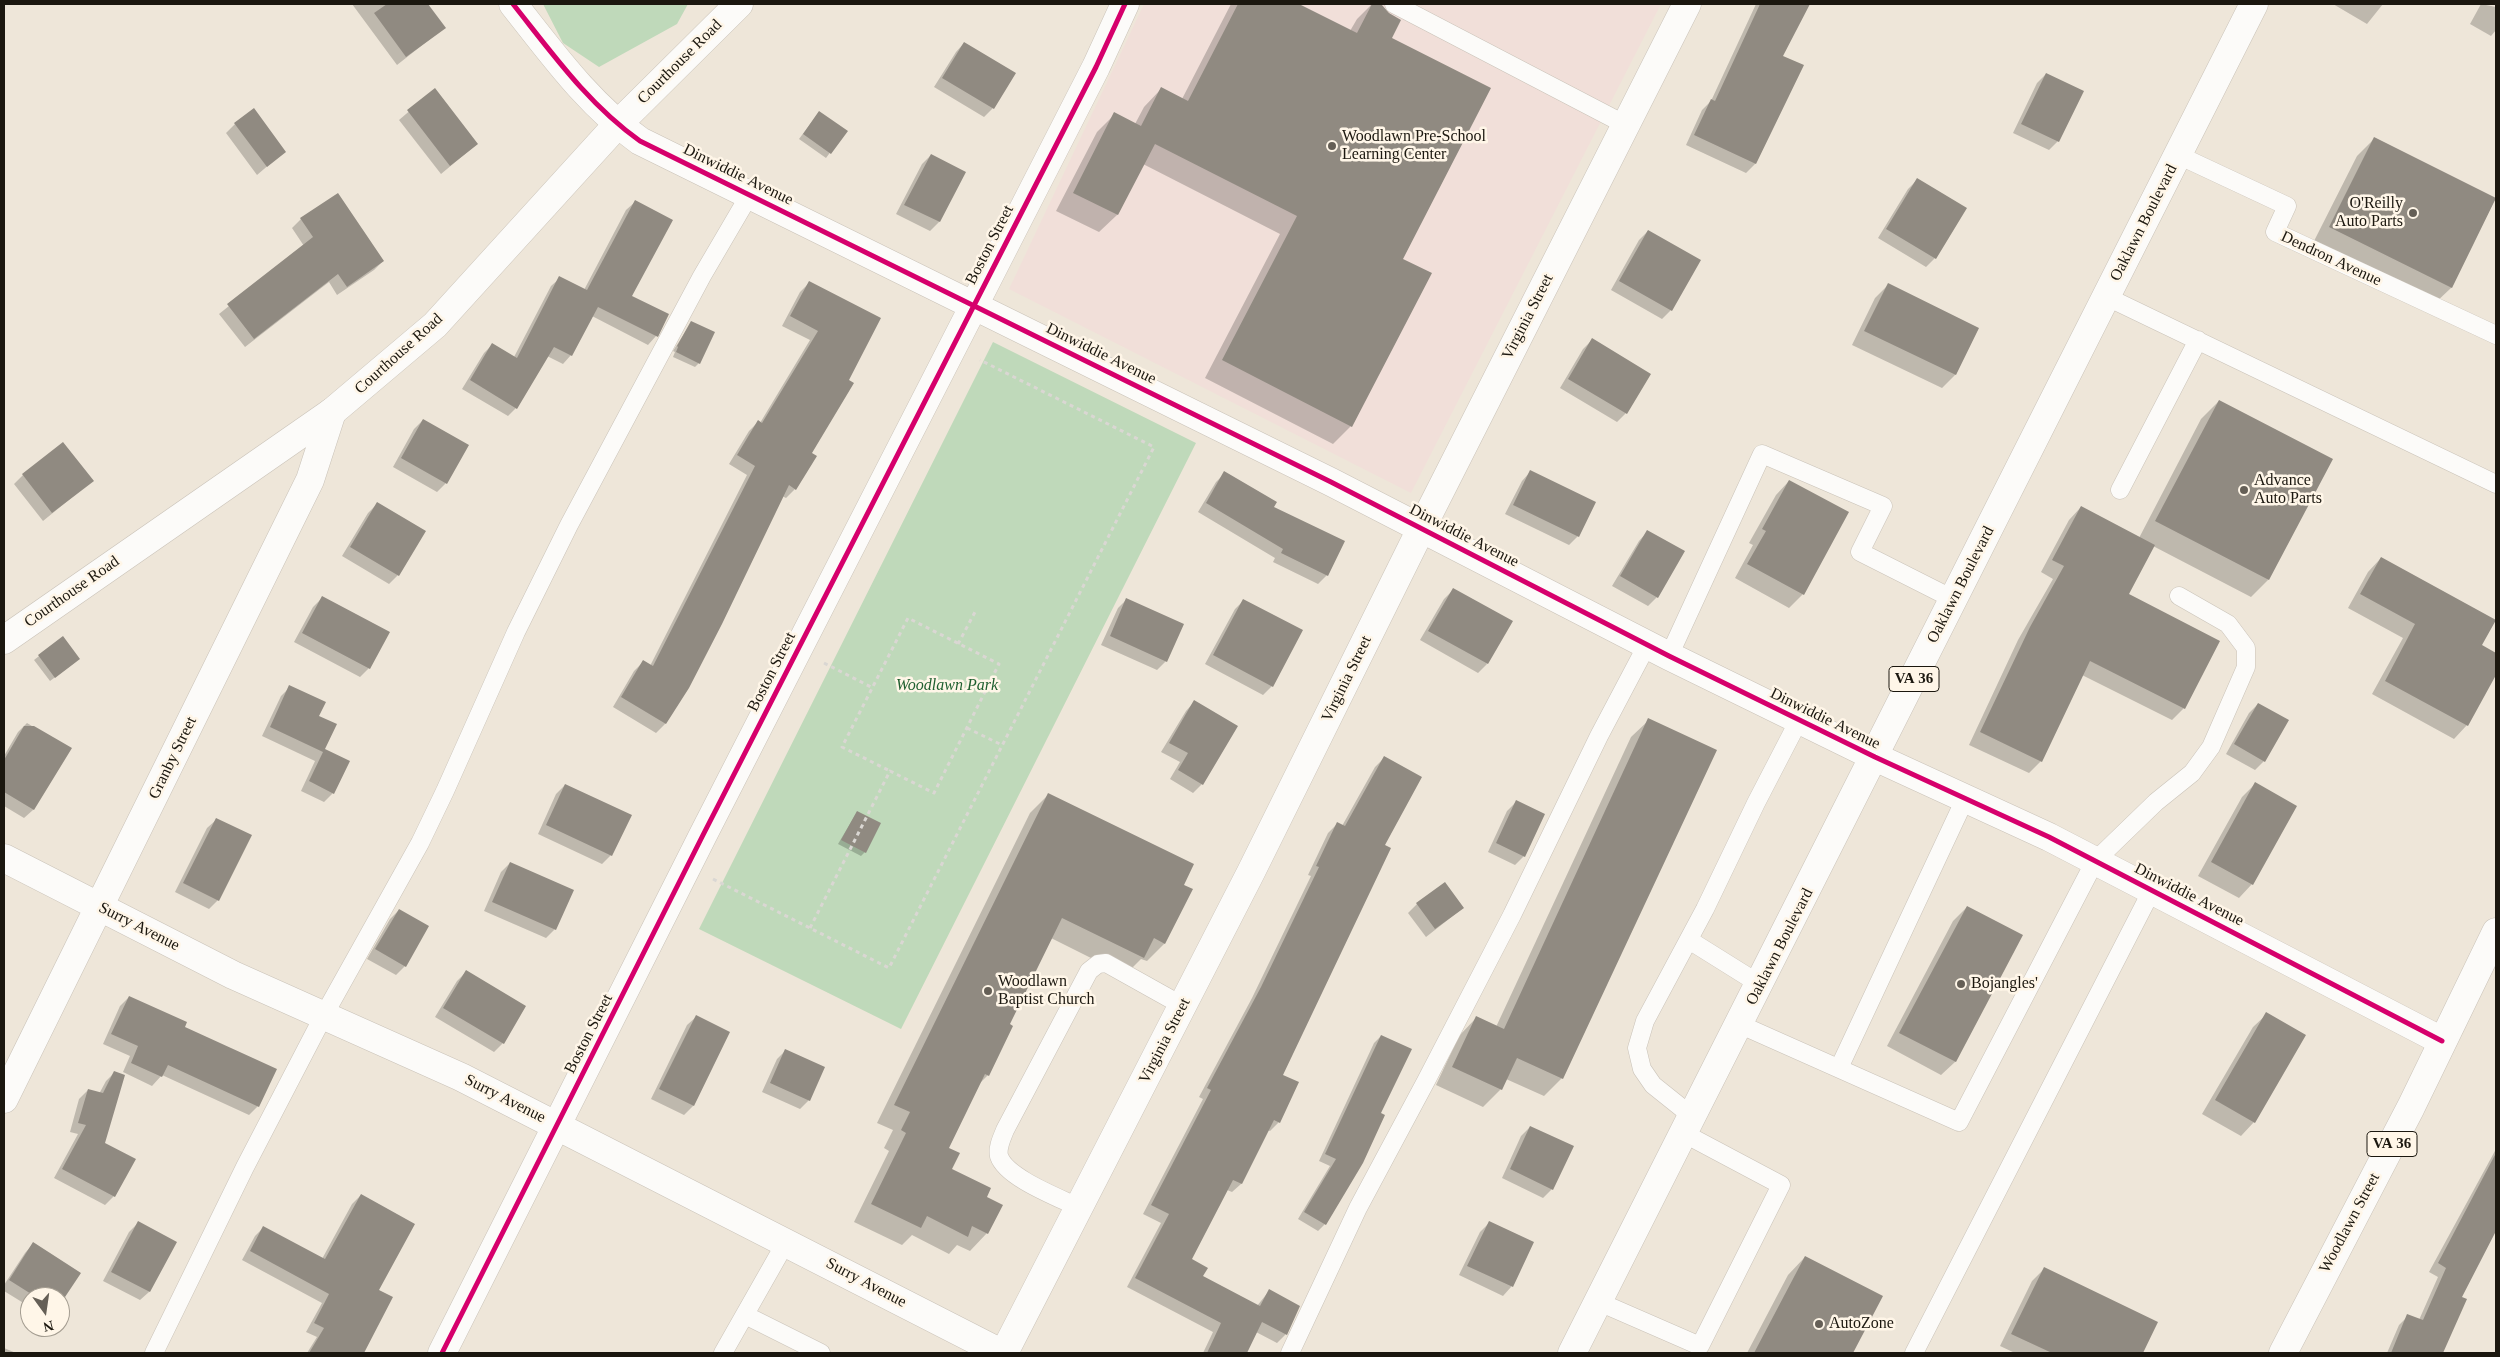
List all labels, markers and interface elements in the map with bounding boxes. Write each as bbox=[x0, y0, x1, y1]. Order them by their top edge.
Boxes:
street label: Courthouse Road bbox=[634, 16, 726, 108]
place label: Woodlawn Pre-School Learning Center bbox=[1342, 127, 1486, 165]
street label: Dinwiddie Avenue bbox=[680, 140, 796, 210]
marker: Woodlawn Pre-School Learning Center bbox=[1326, 140, 1338, 152]
street label: Oaklawn Boulevard bbox=[2106, 161, 2182, 285]
place label: O'Reilly Auto Parts bbox=[2335, 194, 2403, 232]
street label: Boston Street bbox=[962, 202, 1018, 288]
marker: O'Reilly Auto Parts bbox=[2407, 207, 2419, 219]
street label: Dendron Avenue bbox=[2278, 227, 2384, 291]
street label: Virginia Street bbox=[1498, 271, 1558, 363]
street label: Courthouse Road bbox=[351, 310, 447, 398]
street label: Dinwiddie Avenue bbox=[1043, 319, 1159, 389]
place label: Advance Auto Parts bbox=[2254, 471, 2322, 509]
marker: Advance Auto Parts bbox=[2238, 484, 2250, 496]
street label: Dinwiddie Avenue bbox=[1406, 500, 1522, 572]
street label: Oaklawn Boulevard bbox=[1923, 523, 1999, 647]
street label: Courthouse Road bbox=[21, 552, 123, 632]
street label: Boston Street bbox=[744, 629, 800, 715]
street label: Virginia Street bbox=[1318, 633, 1376, 725]
road number: VA 36 bbox=[1889, 666, 1939, 692]
park label: Woodlawn Park bbox=[896, 676, 998, 696]
street label: Dinwiddie Avenue bbox=[1767, 684, 1883, 754]
street label: Granby Street bbox=[145, 714, 201, 802]
street label: Dinwiddie Avenue bbox=[2131, 859, 2247, 931]
street label: Oaklawn Boulevard bbox=[1742, 885, 1818, 1009]
street label: Surry Avenue bbox=[95, 898, 183, 956]
place label: Woodlawn Baptist Church bbox=[998, 972, 1094, 1010]
place label: Bojangles' bbox=[1971, 974, 2038, 994]
marker: Bojangles' bbox=[1955, 978, 1967, 990]
marker: Woodlawn Baptist Church bbox=[982, 985, 994, 997]
street label: Boston Street bbox=[561, 991, 617, 1077]
street label: Virginia Street bbox=[1135, 995, 1195, 1087]
street label: Surry Avenue bbox=[461, 1070, 549, 1128]
road number: VA 36 bbox=[2367, 1132, 2417, 1156]
street label: Woodlawn Street bbox=[2316, 1170, 2384, 1276]
street label: Surry Avenue bbox=[823, 1254, 909, 1312]
north arrow bbox=[20, 1287, 70, 1337]
place label: AutoZone bbox=[1829, 1314, 1894, 1334]
text: N bbox=[42, 1318, 55, 1335]
marker: AutoZone bbox=[1813, 1318, 1825, 1330]

